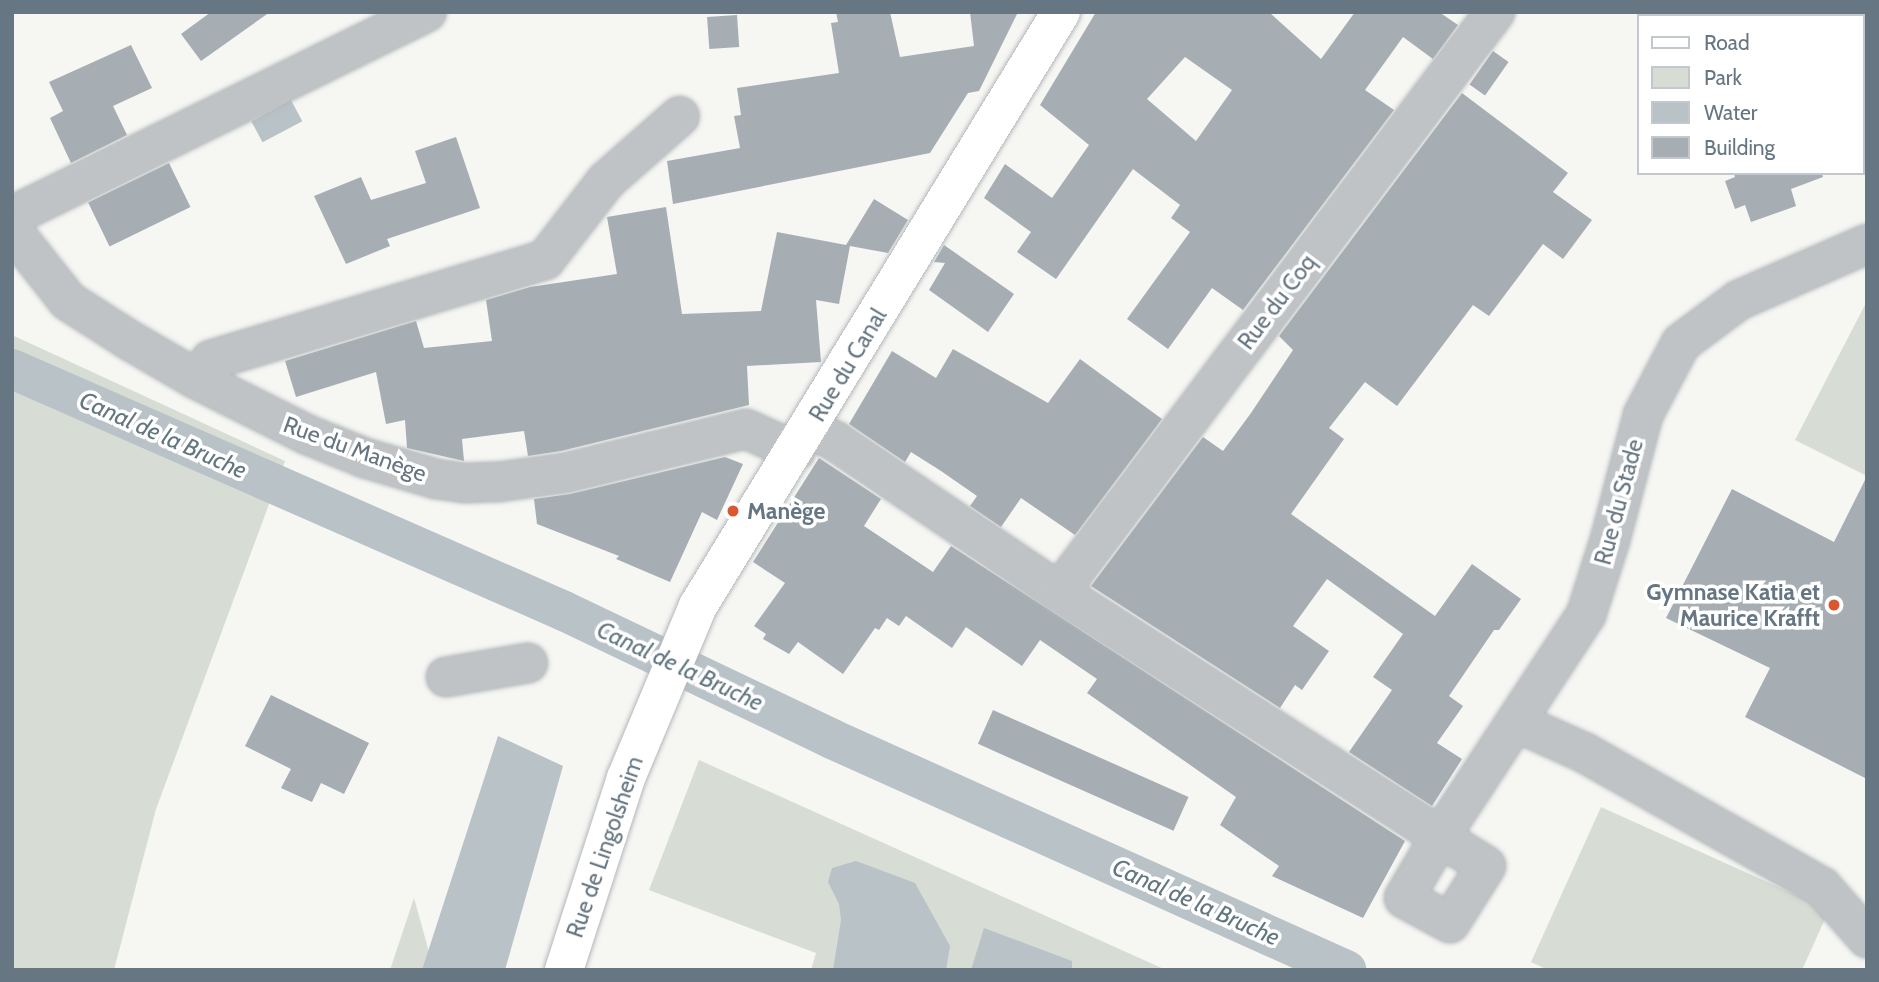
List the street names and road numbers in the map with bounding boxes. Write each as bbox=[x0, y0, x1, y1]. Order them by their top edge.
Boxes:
street label: Rue du Coq bbox=[1232, 249, 1322, 355]
street label: Rue du Canal bbox=[803, 303, 893, 427]
street label: Rue du Manège bbox=[280, 410, 430, 488]
street label: Rue du Stade bbox=[1589, 436, 1649, 568]
street label: Rue de Lingolsheim bbox=[561, 753, 649, 941]

